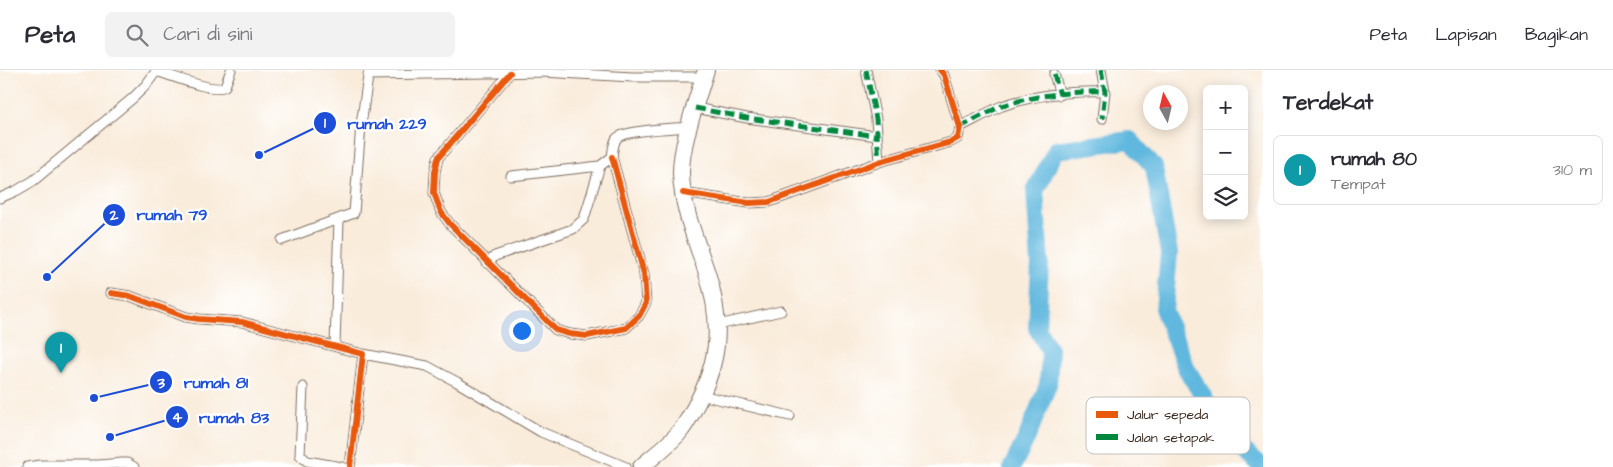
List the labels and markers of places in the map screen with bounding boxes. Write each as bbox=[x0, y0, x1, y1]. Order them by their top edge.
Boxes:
callout: rumah 229 bbox=[313, 108, 437, 139]
callout: rumah 79 bbox=[101, 199, 217, 230]
pin: 1 bbox=[45, 332, 77, 373]
callout: rumah 81 bbox=[148, 367, 258, 398]
callout: rumah 83 bbox=[164, 401, 280, 432]

